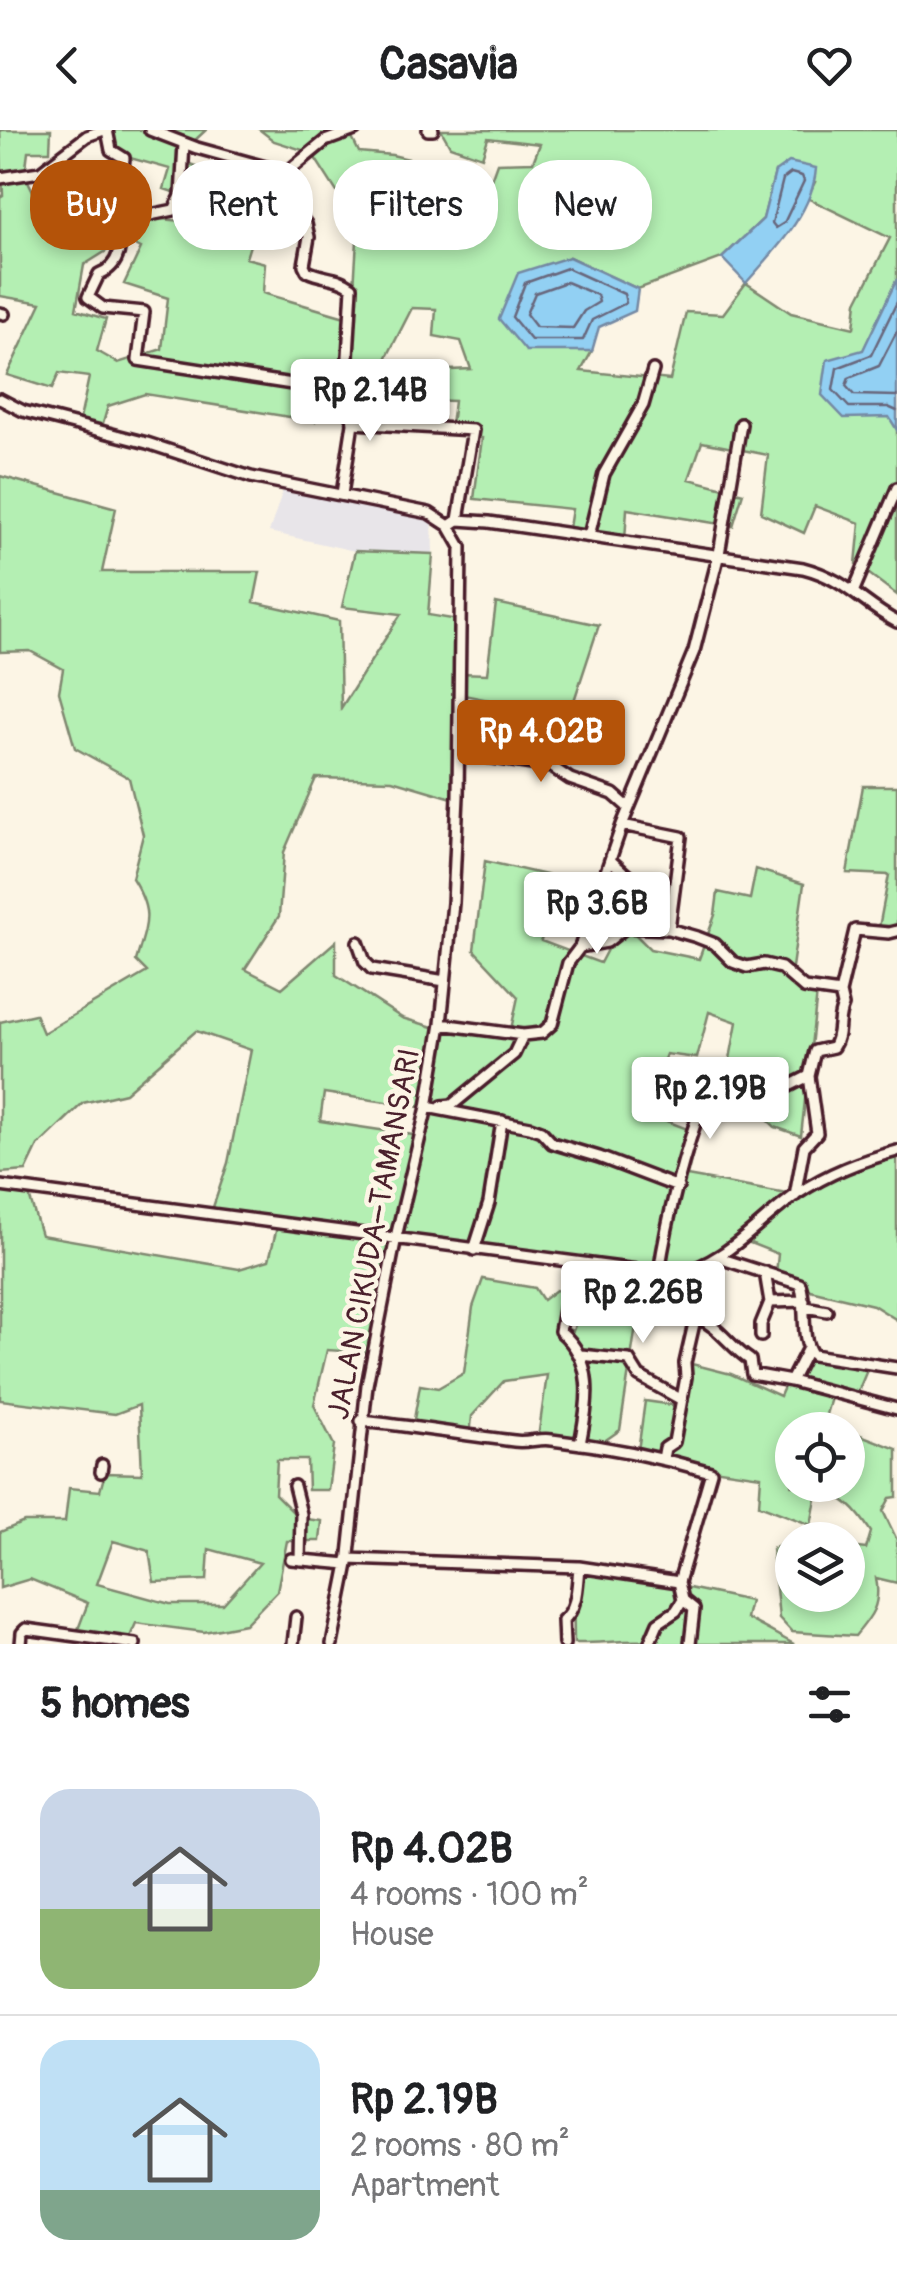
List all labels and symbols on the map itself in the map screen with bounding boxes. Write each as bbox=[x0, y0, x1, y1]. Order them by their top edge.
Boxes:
pin: Rp 2.14B bbox=[267, 359, 473, 444]
pin: Rp 4.02B bbox=[438, 700, 644, 785]
pin: Rp 3.6B bbox=[505, 872, 689, 957]
street label: JALAN CIKUDA–TAMANSARI bbox=[320, 1045, 428, 1423]
pin: Rp 2.19B bbox=[607, 1057, 813, 1142]
pin: Rp 2.26B bbox=[540, 1261, 746, 1346]

